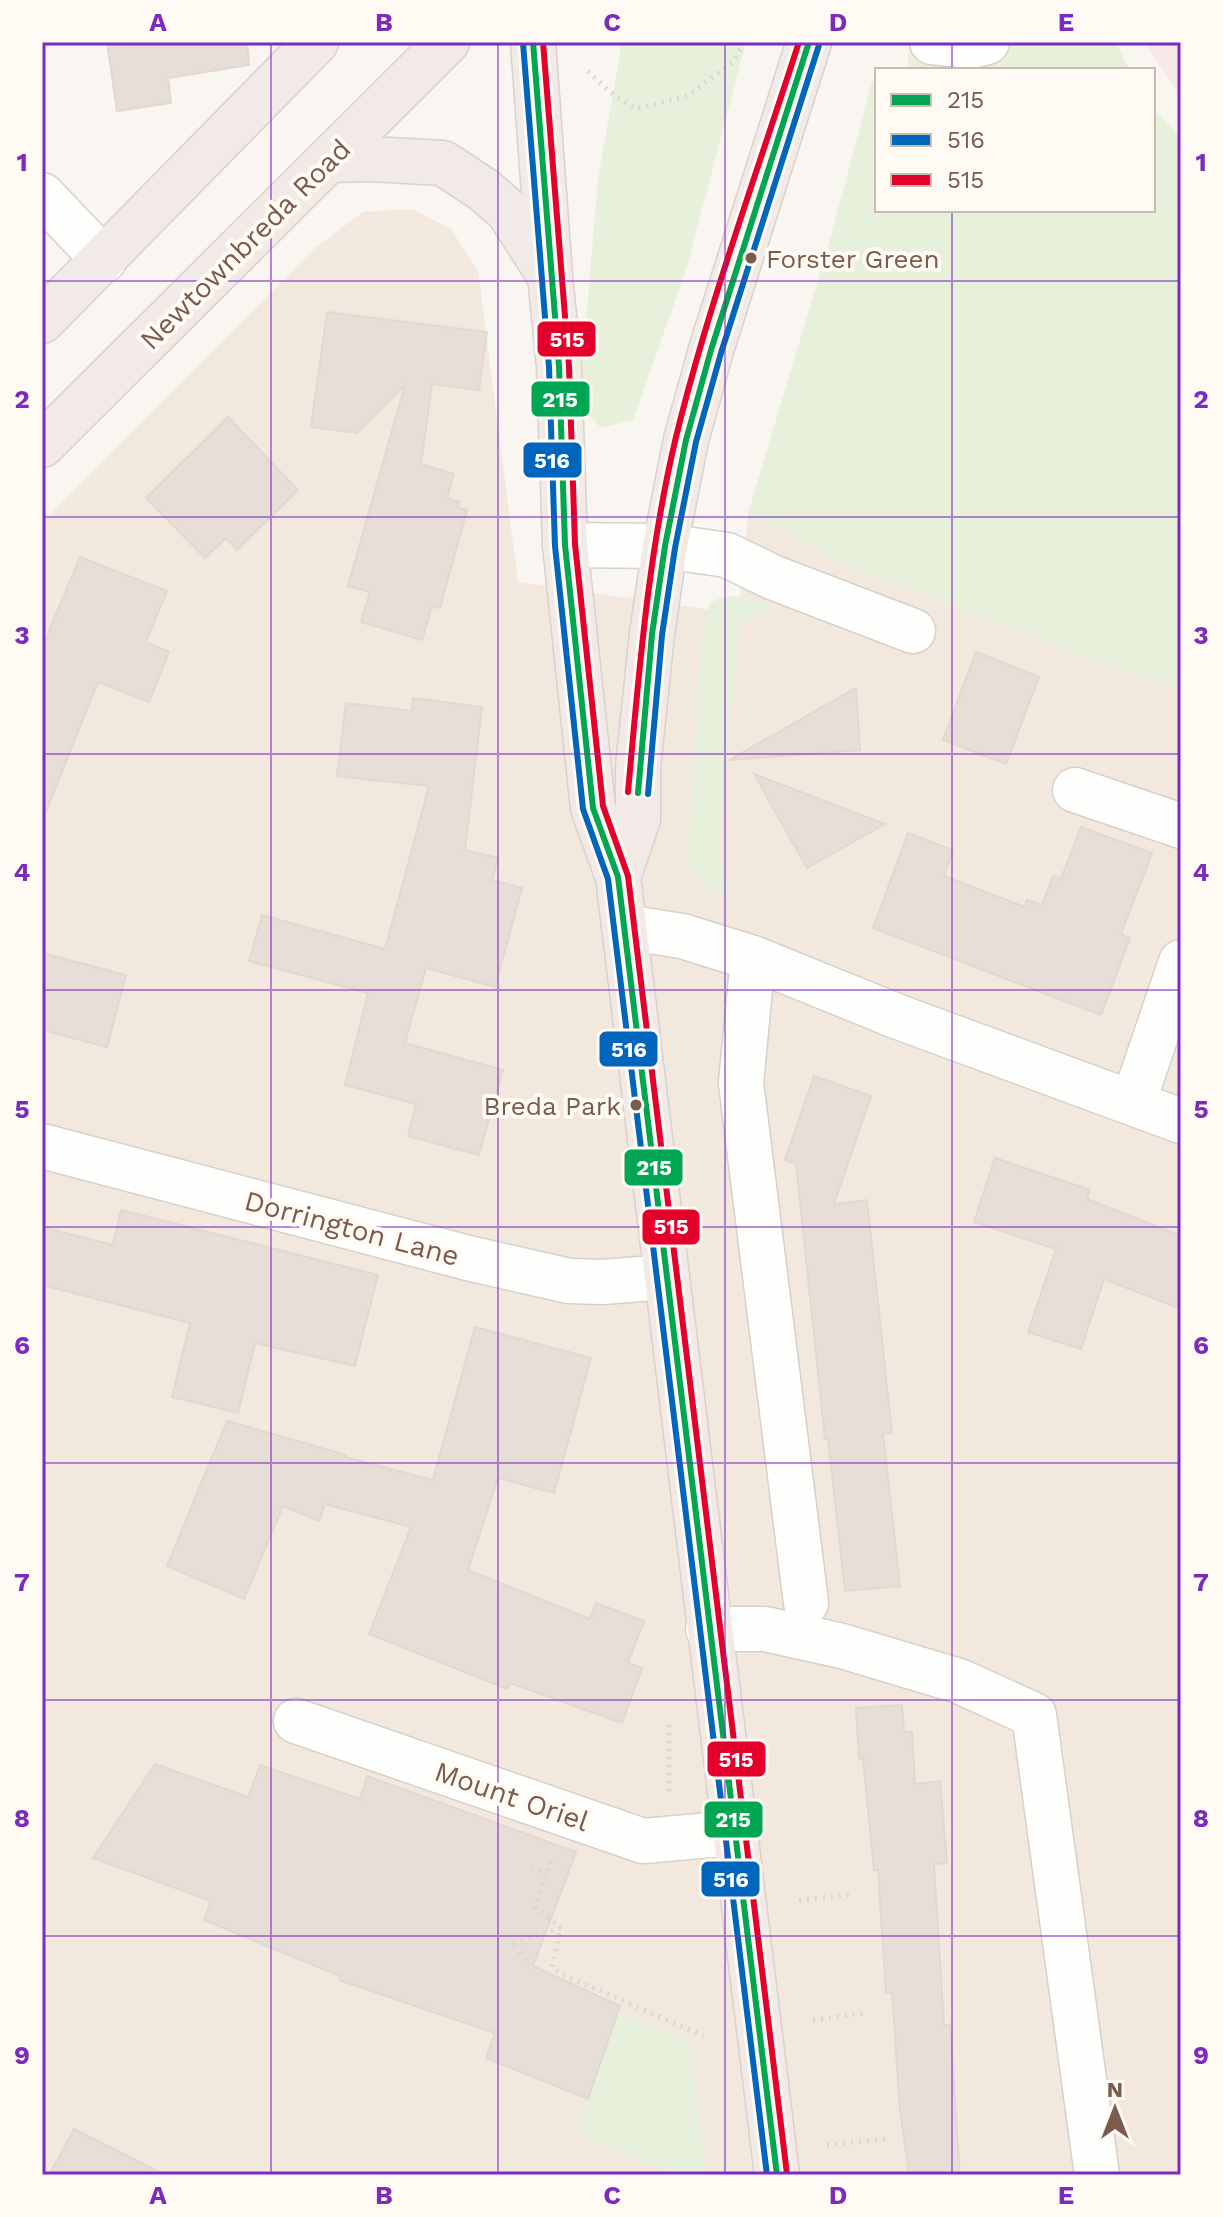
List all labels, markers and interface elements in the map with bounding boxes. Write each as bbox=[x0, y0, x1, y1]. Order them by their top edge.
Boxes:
text: A bbox=[149, 7, 167, 37]
text: B bbox=[375, 7, 393, 37]
text: C bbox=[603, 7, 621, 37]
text: D bbox=[829, 7, 847, 37]
text: E bbox=[1058, 7, 1074, 37]
legend bbox=[875, 68, 1155, 212]
text: 215 bbox=[947, 86, 984, 114]
text: 516 bbox=[947, 126, 985, 154]
street label: Newtownbreda Road bbox=[133, 132, 357, 356]
text: 1 bbox=[16, 147, 28, 177]
text: 1 bbox=[1195, 147, 1207, 177]
text: 515 bbox=[947, 166, 984, 194]
place label: Forster Green bbox=[766, 244, 940, 274]
marker: Forster Green bbox=[743, 250, 759, 266]
line badge: 515 bbox=[536, 320, 597, 358]
text: 515 bbox=[549, 327, 585, 352]
line badge: 215 bbox=[530, 380, 591, 418]
text: 2 bbox=[14, 384, 30, 414]
text: 2 bbox=[1193, 384, 1209, 414]
text: 215 bbox=[542, 387, 578, 412]
line badge: 516 bbox=[522, 441, 583, 479]
text: 516 bbox=[534, 448, 570, 473]
text: 3 bbox=[14, 620, 30, 650]
text: 3 bbox=[1193, 620, 1209, 650]
text: 4 bbox=[14, 857, 31, 887]
text: 4 bbox=[1193, 857, 1210, 887]
line badge: 516 bbox=[598, 1030, 659, 1068]
text: 516 bbox=[611, 1037, 647, 1062]
place label: Breda Park bbox=[484, 1091, 621, 1121]
text: 5 bbox=[14, 1094, 30, 1124]
text: 5 bbox=[1193, 1094, 1209, 1124]
marker: Breda Park bbox=[628, 1097, 644, 1113]
line badge: 215 bbox=[623, 1148, 684, 1187]
text: 215 bbox=[636, 1155, 672, 1180]
street label: Dorrington Lane bbox=[241, 1184, 463, 1273]
line badge: 515 bbox=[641, 1208, 701, 1246]
text: 515 bbox=[653, 1214, 689, 1239]
text: 6 bbox=[14, 1330, 30, 1360]
text: 6 bbox=[1193, 1330, 1209, 1360]
text: 7 bbox=[14, 1567, 30, 1597]
text: 7 bbox=[1193, 1567, 1209, 1597]
line badge: 515 bbox=[706, 1740, 767, 1778]
text: 515 bbox=[718, 1747, 754, 1772]
street label: Mount Oriel bbox=[431, 1755, 594, 1838]
line badge: 215 bbox=[703, 1800, 764, 1839]
text: 8 bbox=[14, 1803, 30, 1833]
text: 8 bbox=[1193, 1803, 1209, 1833]
text: 215 bbox=[715, 1807, 751, 1832]
line badge: 516 bbox=[700, 1860, 761, 1898]
text: 516 bbox=[713, 1867, 749, 1892]
text: 9 bbox=[14, 2040, 30, 2070]
text: 9 bbox=[1193, 2040, 1209, 2070]
north arrow bbox=[1075, 2069, 1155, 2149]
text: N bbox=[1107, 2077, 1123, 2102]
text: A bbox=[149, 2180, 167, 2210]
text: B bbox=[375, 2180, 393, 2210]
text: C bbox=[603, 2180, 621, 2210]
text: D bbox=[829, 2180, 847, 2210]
text: E bbox=[1058, 2180, 1074, 2210]

